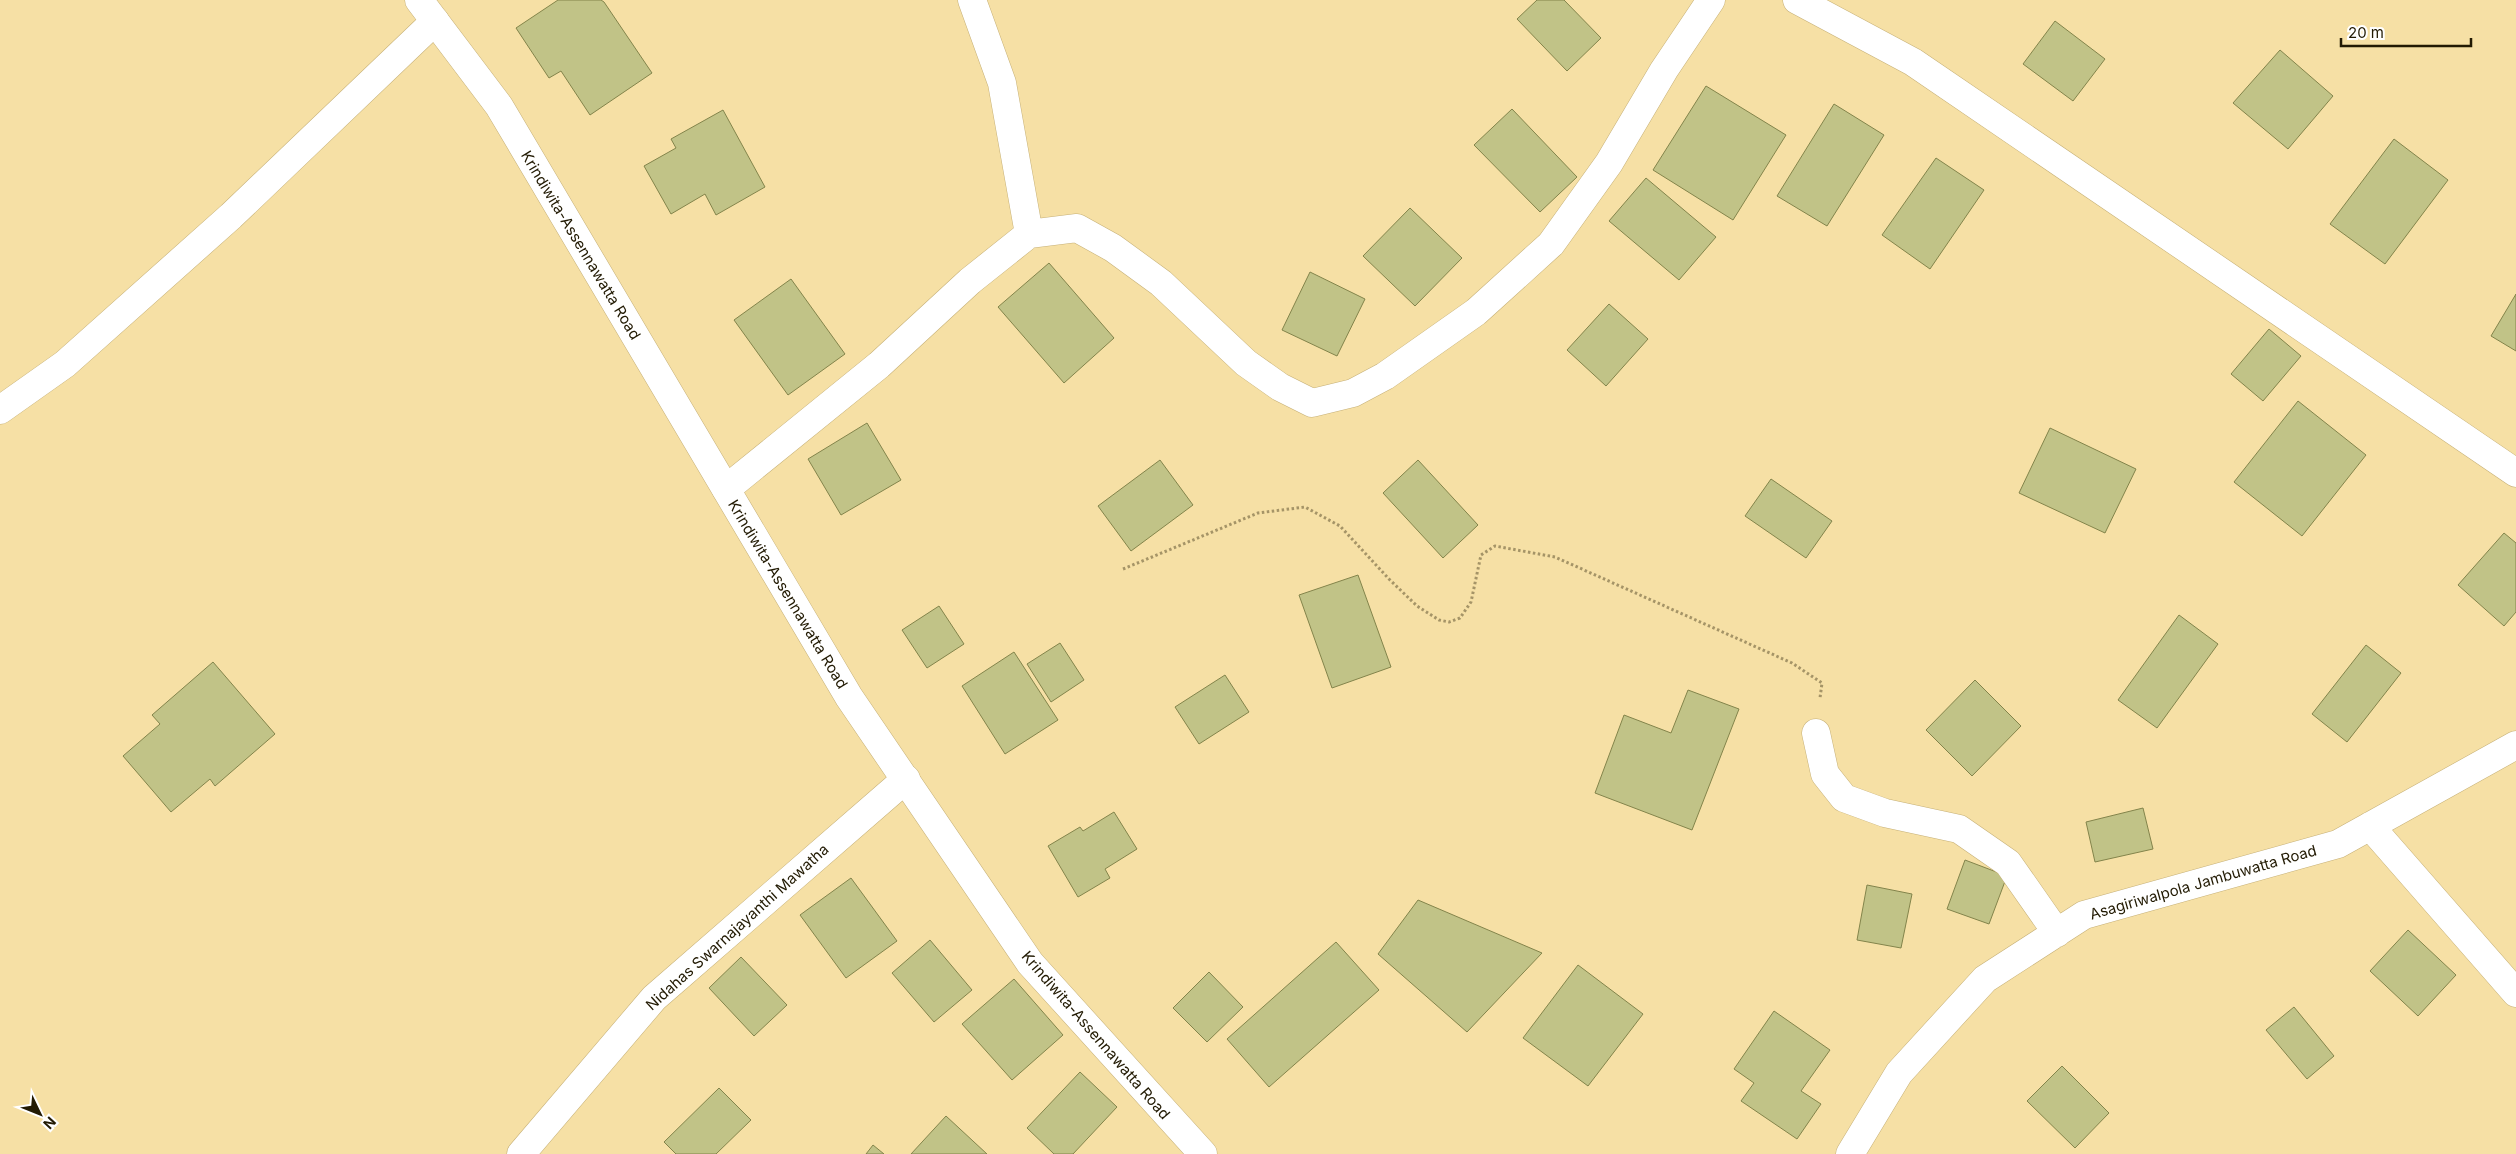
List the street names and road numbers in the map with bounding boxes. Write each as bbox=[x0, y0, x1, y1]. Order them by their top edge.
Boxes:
street label: Krindiwita-Assennawatta Road bbox=[517, 147, 645, 343]
street label: Krindiwita-Assennawatta Road bbox=[724, 496, 852, 692]
street label: Nidahas Swarnajayanthi Mawatha bbox=[642, 840, 832, 1014]
street label: Asagiriwalpola Jambuwatta Road bbox=[2087, 840, 2319, 924]
street label: Krindiwita-Assennawatta Road bbox=[1018, 947, 1174, 1123]

